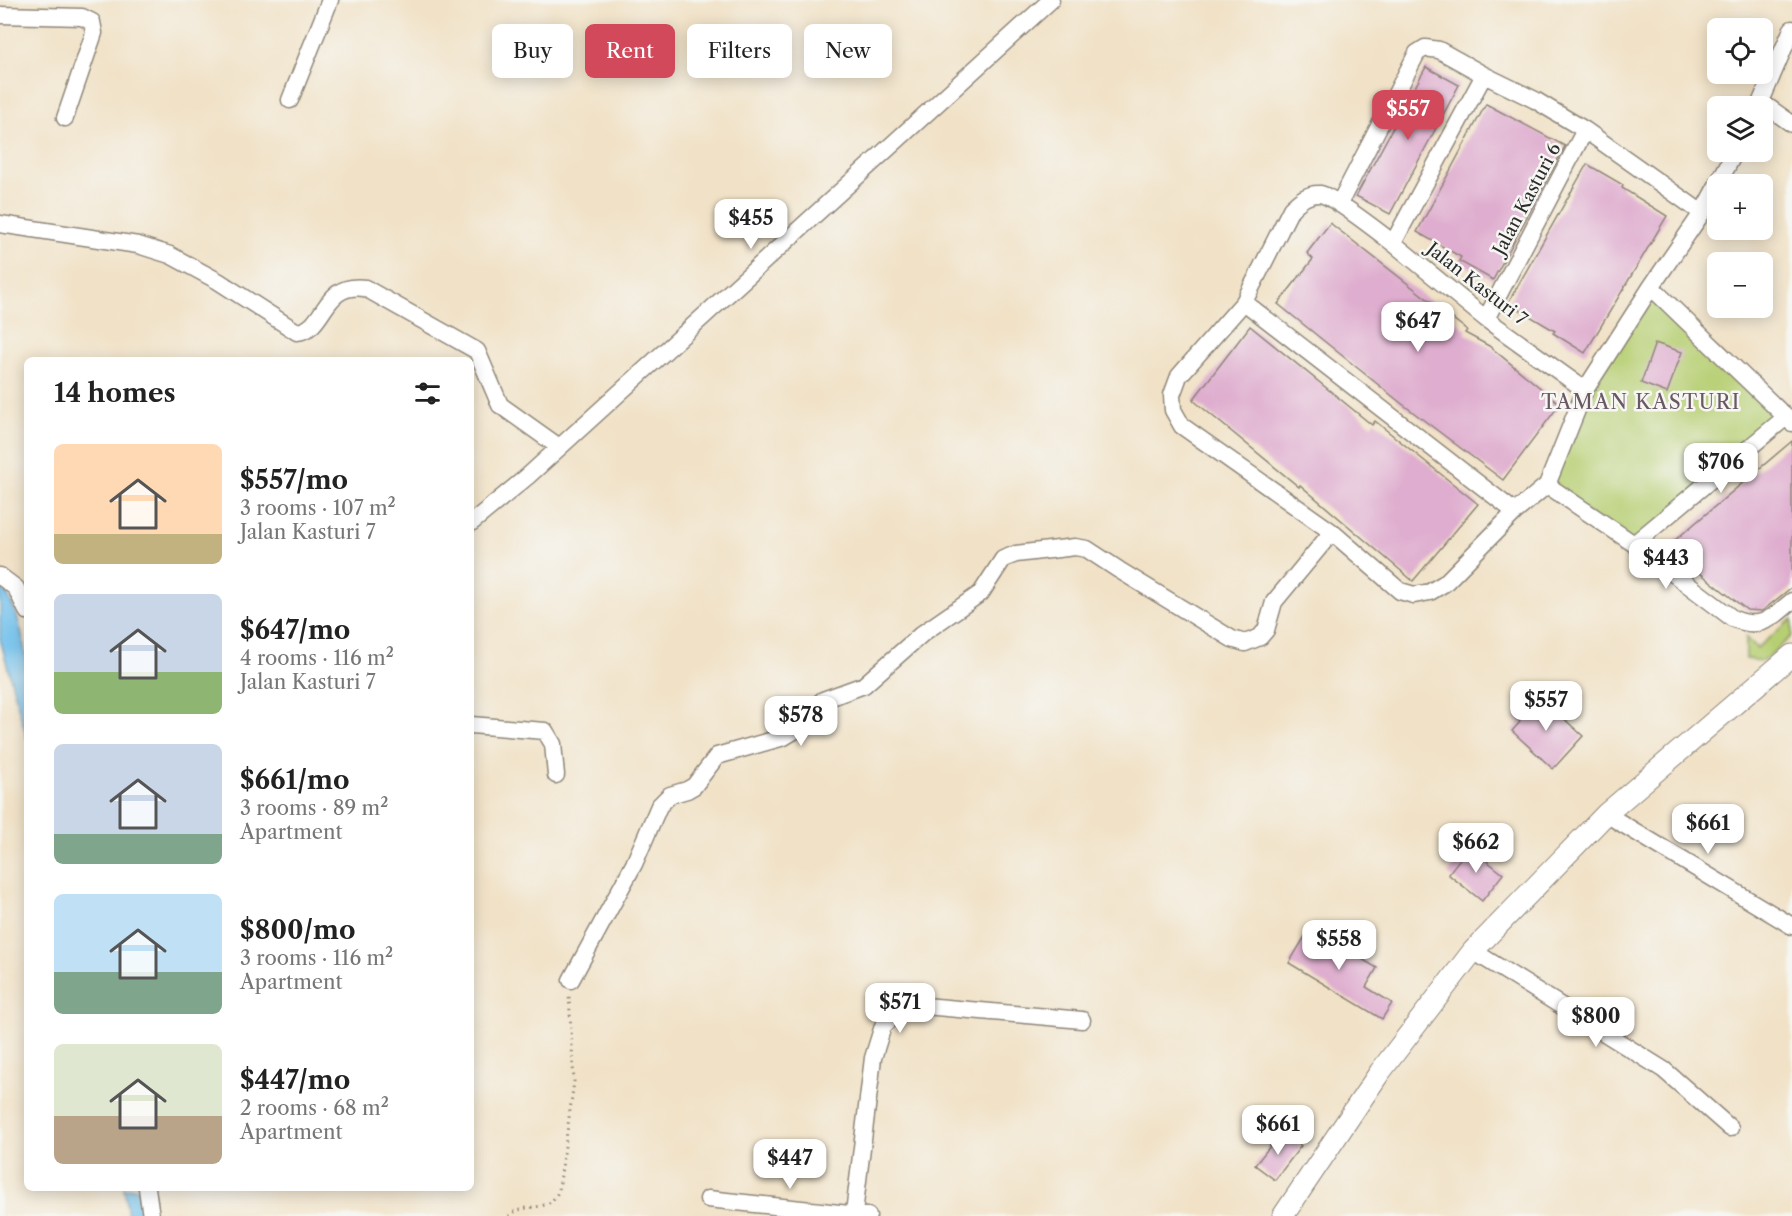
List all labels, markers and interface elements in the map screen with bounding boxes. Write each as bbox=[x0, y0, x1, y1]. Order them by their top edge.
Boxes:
map controls bbox=[1707, 18, 1773, 318]
button: locate bbox=[1707, 18, 1773, 84]
chip: Buy bbox=[492, 24, 573, 78]
chip: Rent bbox=[585, 24, 675, 78]
chip: Filters bbox=[687, 24, 792, 78]
chip: New bbox=[804, 24, 892, 78]
pin: $557 bbox=[1372, 90, 1444, 141]
button: layers bbox=[1707, 96, 1773, 162]
text: $557 bbox=[1386, 97, 1430, 121]
street label: Jalan Kasturi 6 bbox=[1487, 139, 1566, 261]
button: + bbox=[1707, 174, 1773, 240]
pin: $455 bbox=[715, 199, 787, 250]
text: $455 bbox=[728, 206, 774, 230]
street label: Jalan Kasturi 7 bbox=[1420, 236, 1532, 330]
button: − bbox=[1707, 252, 1773, 318]
pin: $647 bbox=[1382, 302, 1454, 353]
text: $647 bbox=[1395, 309, 1441, 333]
text: 14 homes bbox=[54, 377, 176, 409]
icon: filters bbox=[411, 377, 444, 410]
district label: TAMAN KASTURI bbox=[1541, 390, 1741, 414]
pin: $706 bbox=[1685, 443, 1757, 494]
text: $706 bbox=[1698, 450, 1744, 474]
text: $557/mo bbox=[240, 464, 348, 496]
icon: home bbox=[102, 468, 174, 540]
text: 3 rooms · 107 m² bbox=[240, 496, 396, 520]
text: Jalan Kasturi 7 bbox=[240, 520, 375, 544]
pin: $443 bbox=[1630, 539, 1702, 590]
text: $443 bbox=[1643, 546, 1689, 570]
text: $647/mo bbox=[240, 614, 350, 646]
icon: home bbox=[102, 618, 174, 690]
text: 4 rooms · 116 m² bbox=[240, 646, 394, 670]
text: Jalan Kasturi 7 bbox=[240, 670, 375, 694]
pin: $557 bbox=[1510, 681, 1582, 732]
text: $557 bbox=[1524, 688, 1568, 712]
pin: $578 bbox=[765, 696, 837, 747]
text: $578 bbox=[779, 703, 823, 727]
text: $661/mo bbox=[240, 764, 349, 796]
icon: home bbox=[102, 768, 174, 840]
text: 3 rooms · 89 m² bbox=[240, 796, 388, 820]
pin: $661 bbox=[1672, 804, 1744, 855]
text: $661 bbox=[1686, 811, 1730, 835]
text: Apartment bbox=[240, 820, 343, 844]
pin: $662 bbox=[1440, 823, 1512, 874]
text: $662 bbox=[1453, 830, 1499, 854]
text: $800/mo bbox=[240, 914, 355, 946]
icon: home bbox=[102, 918, 174, 990]
pin: $558 bbox=[1303, 920, 1375, 971]
text: $558 bbox=[1316, 927, 1362, 951]
text: 3 rooms · 116 m² bbox=[240, 946, 393, 970]
text: Apartment bbox=[240, 970, 343, 994]
pin: $571 bbox=[864, 983, 936, 1034]
text: $571 bbox=[879, 990, 921, 1014]
pin: $800 bbox=[1560, 997, 1632, 1048]
text: $800 bbox=[1572, 1004, 1620, 1028]
text: $447/mo bbox=[240, 1064, 350, 1096]
icon: home bbox=[102, 1068, 174, 1140]
text: 2 rooms · 68 m² bbox=[240, 1096, 389, 1120]
pin: $661 bbox=[1242, 1105, 1314, 1156]
text: $661 bbox=[1256, 1112, 1300, 1136]
text: Apartment bbox=[240, 1120, 343, 1144]
pin: $447 bbox=[754, 1139, 826, 1190]
text: $447 bbox=[767, 1146, 813, 1170]

